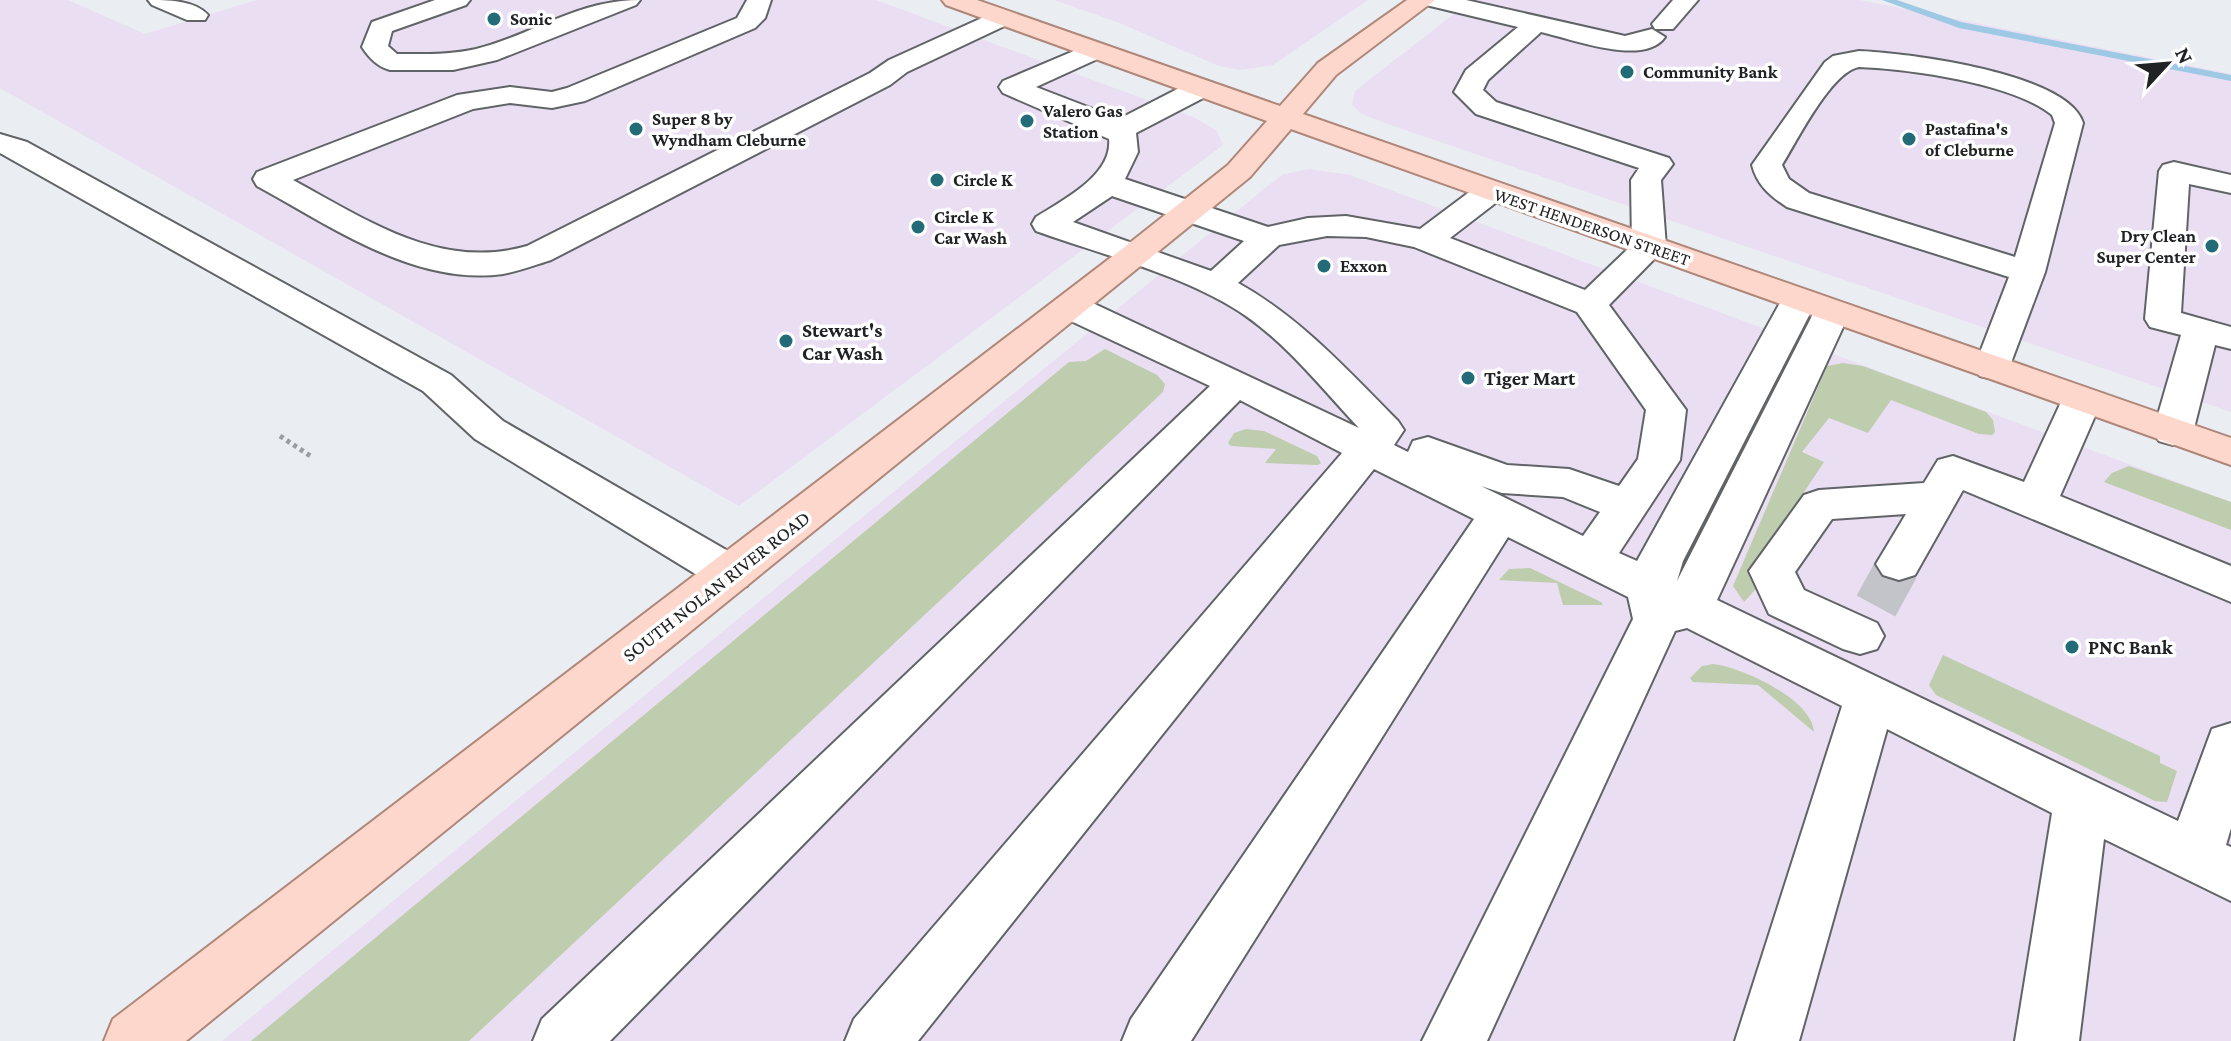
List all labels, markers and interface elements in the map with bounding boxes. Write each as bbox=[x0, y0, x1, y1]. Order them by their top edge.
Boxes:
place label: Sonic bbox=[510, 9, 552, 29]
marker: Sonic bbox=[485, 10, 503, 28]
north arrow bbox=[2127, 24, 2207, 104]
text: N bbox=[2170, 43, 2199, 68]
place label: Community Bank bbox=[1643, 62, 1778, 82]
marker: Community Bank bbox=[1618, 63, 1636, 81]
place label: Valero Gas Station bbox=[1042, 101, 1123, 142]
place label: Super 8 by Wyndham Cleburne bbox=[651, 109, 806, 150]
marker: Valero Gas Station bbox=[1018, 112, 1036, 130]
place label: Pastafina's of Cleburne bbox=[1925, 119, 2014, 160]
marker: Super 8 by Wyndham Cleburne bbox=[627, 120, 645, 138]
marker: Pastafina's of Cleburne bbox=[1900, 130, 1918, 148]
place label: Circle K bbox=[953, 170, 1013, 190]
marker: Circle K bbox=[928, 171, 946, 189]
street label: WEST HENDERSON STREET bbox=[1491, 184, 1693, 270]
place label: Circle K Car Wash bbox=[934, 207, 1008, 248]
marker: Circle K Car Wash bbox=[909, 218, 927, 236]
place label: Dry Clean Super Center bbox=[2096, 226, 2197, 267]
marker: Dry Clean Super Center bbox=[2203, 237, 2221, 255]
place label: Exxon bbox=[1340, 256, 1388, 276]
marker: Exxon bbox=[1315, 257, 1333, 275]
place label: Stewart's Car Wash bbox=[802, 319, 884, 364]
marker: Stewart's Car Wash bbox=[777, 332, 795, 350]
place label: Tiger Mart bbox=[1484, 367, 1576, 389]
marker: Tiger Mart bbox=[1459, 369, 1477, 387]
street label: SOUTH NOLAN RIVER ROAD bbox=[618, 506, 814, 666]
place label: PNC Bank bbox=[2088, 636, 2174, 658]
marker: PNC Bank bbox=[2063, 638, 2081, 656]

